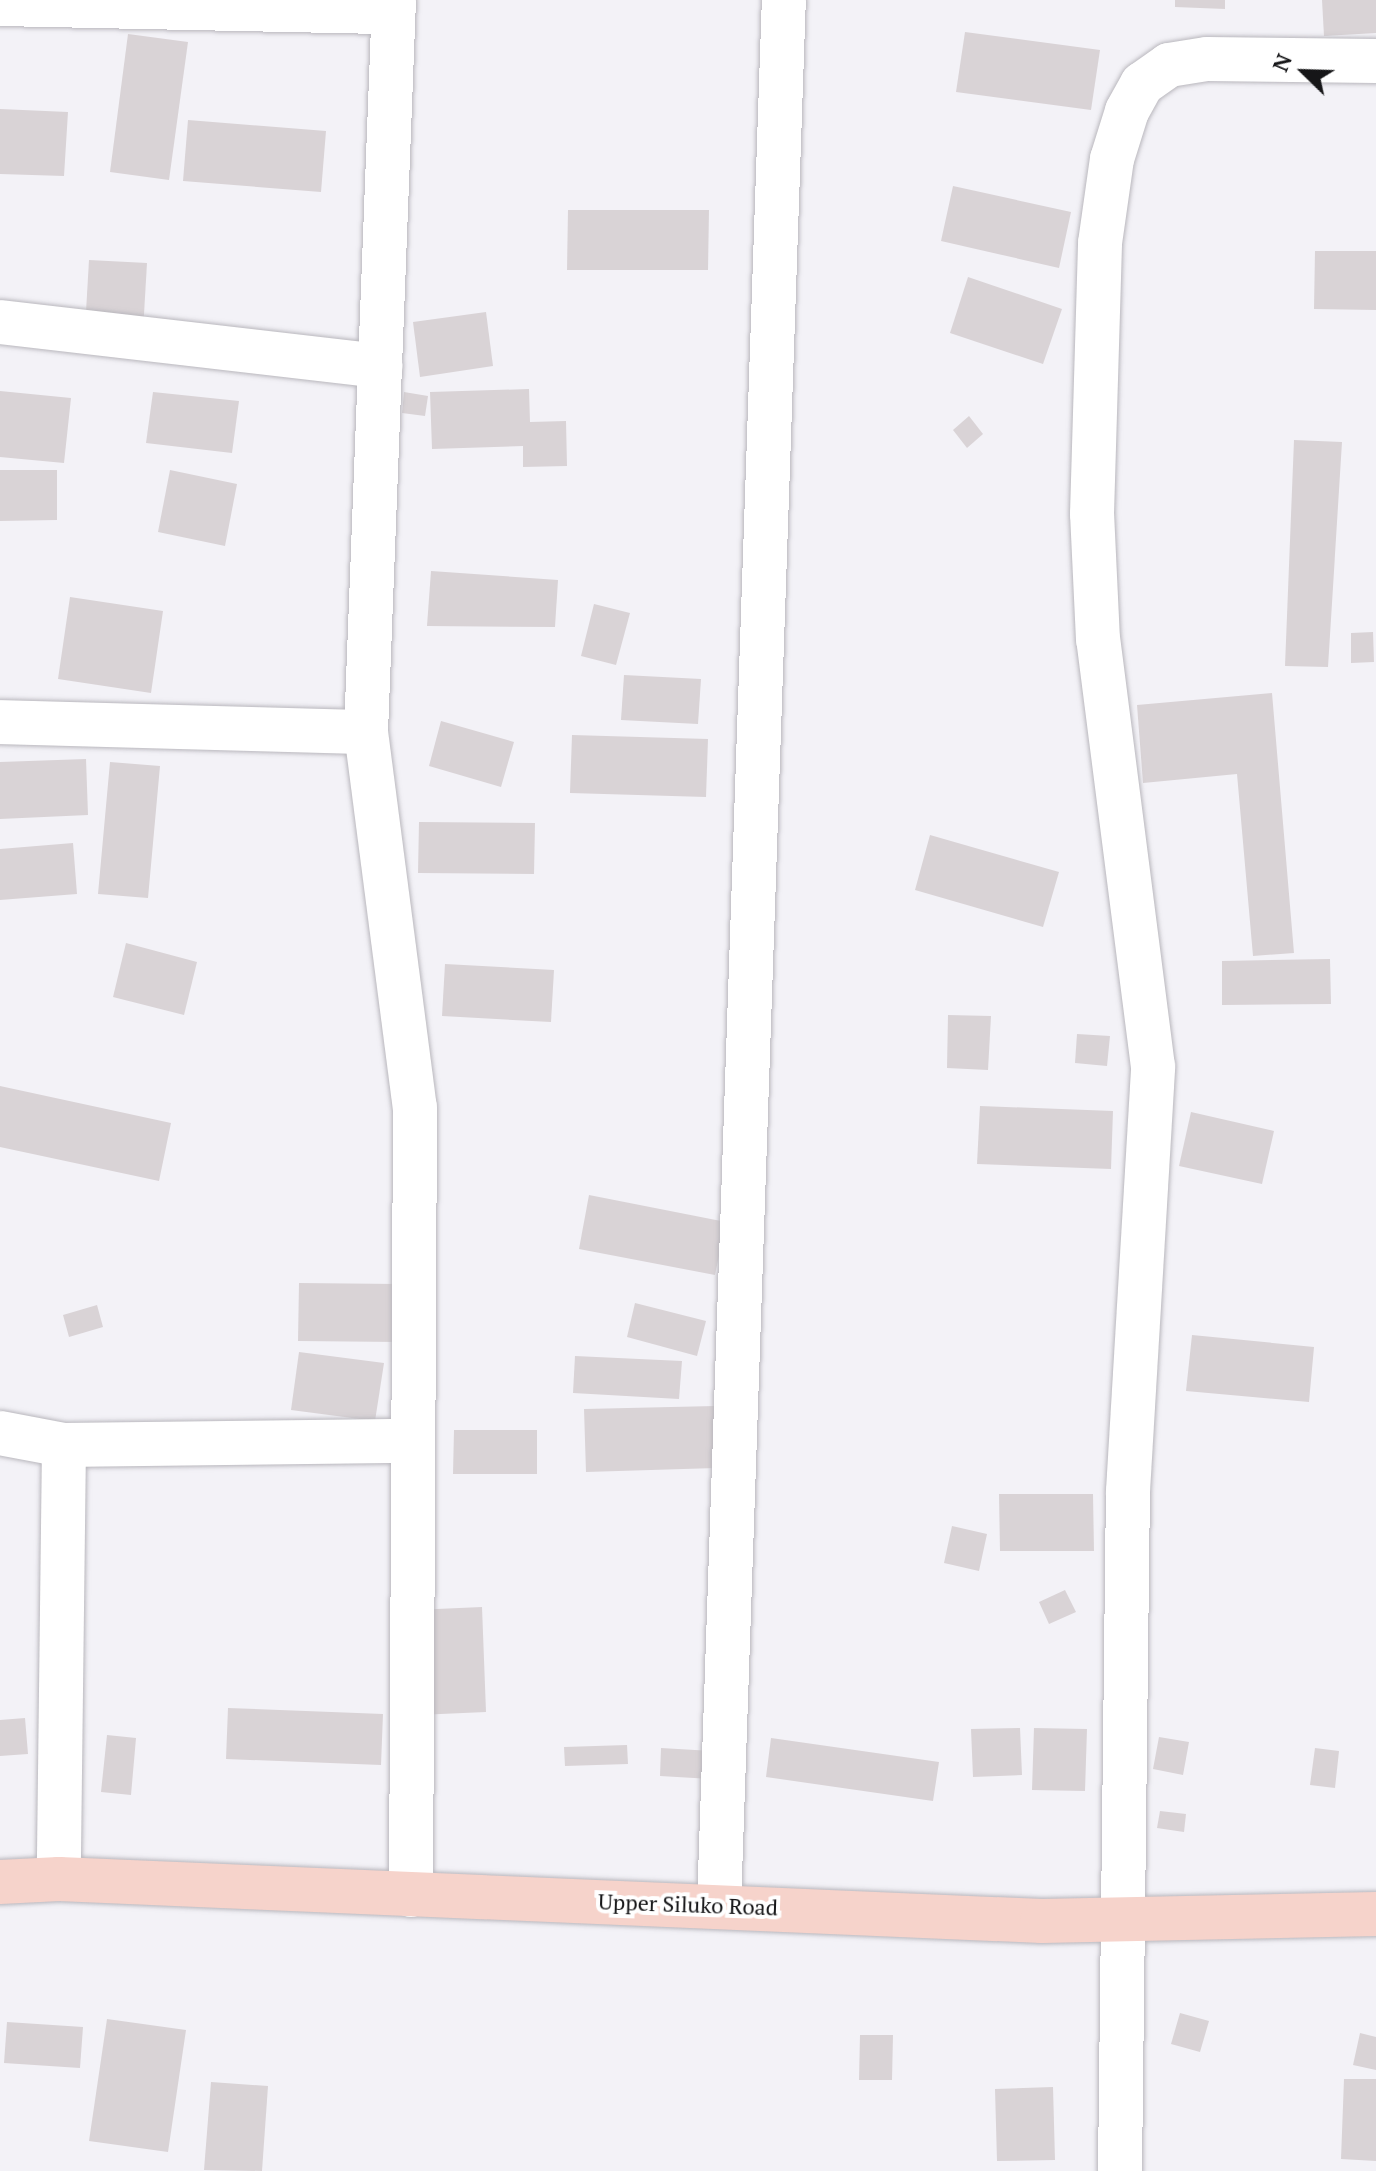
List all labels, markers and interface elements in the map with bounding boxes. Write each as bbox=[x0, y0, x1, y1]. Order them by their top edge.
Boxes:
north arrow bbox=[1264, 32, 1344, 112]
text: N bbox=[1265, 49, 1298, 76]
street label: Upper Siluko Road bbox=[598, 1888, 778, 1920]

